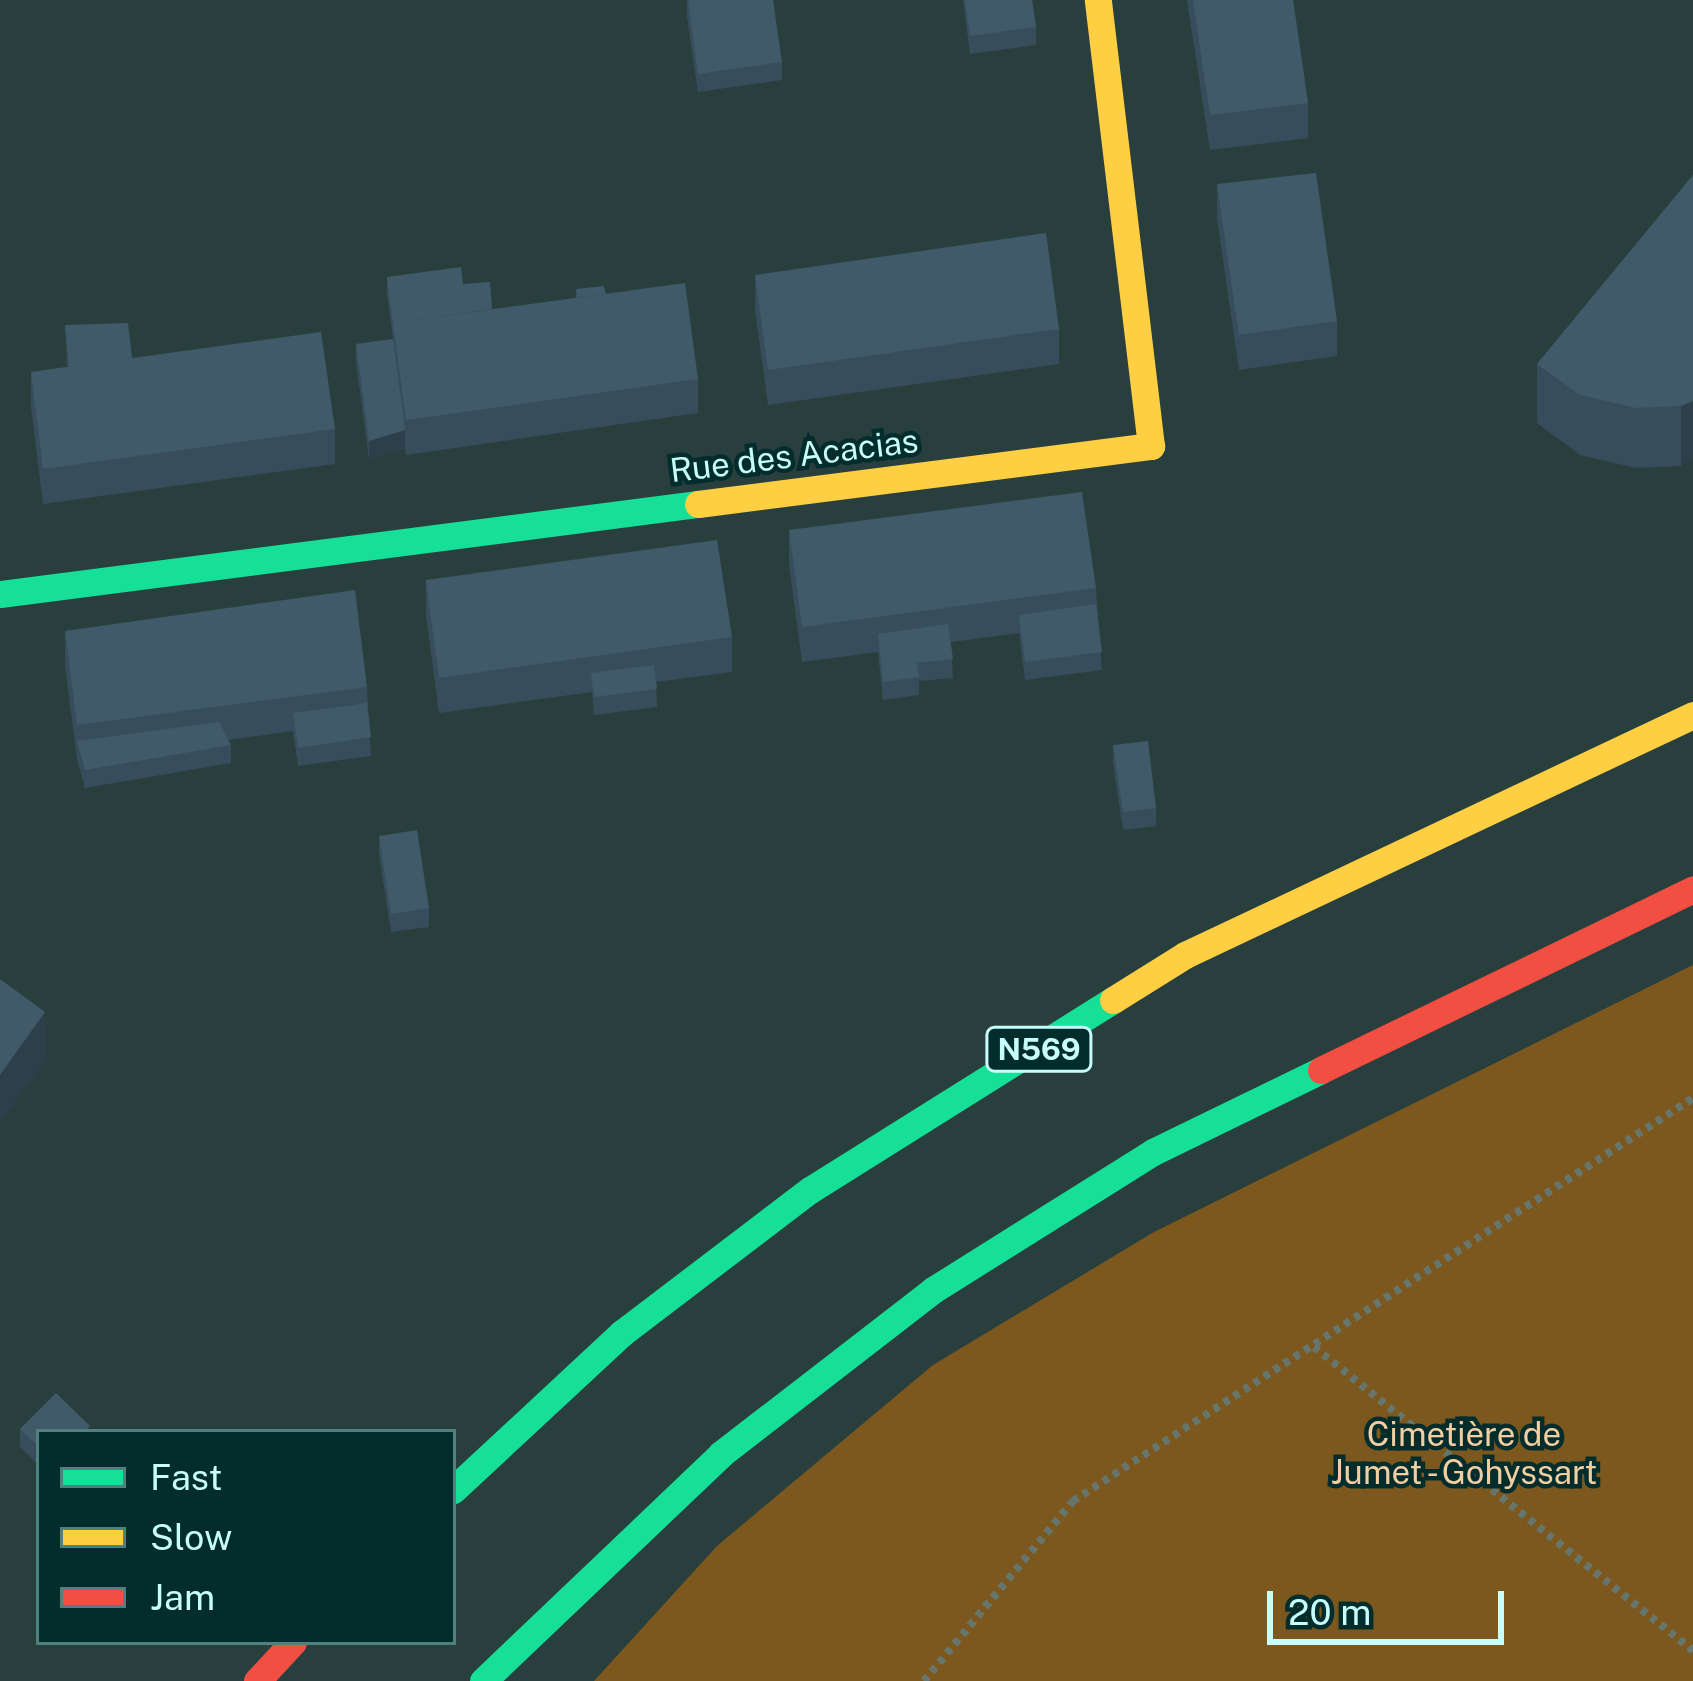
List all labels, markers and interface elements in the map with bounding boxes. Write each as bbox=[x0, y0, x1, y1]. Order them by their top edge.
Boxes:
street label: Rue des Acacias bbox=[667, 421, 921, 491]
road number: N569 bbox=[985, 1025, 1093, 1073]
park label: Cimetière de Jumet - Gohyssart bbox=[1326, 1415, 1602, 1493]
legend bbox=[36, 1429, 456, 1645]
text: Fast bbox=[150, 1456, 223, 1498]
text: Slow bbox=[150, 1516, 232, 1558]
scale bar bbox=[1273, 1567, 1510, 1641]
text: Jam bbox=[150, 1576, 215, 1618]
text: 20 m bbox=[1288, 1591, 1371, 1633]

